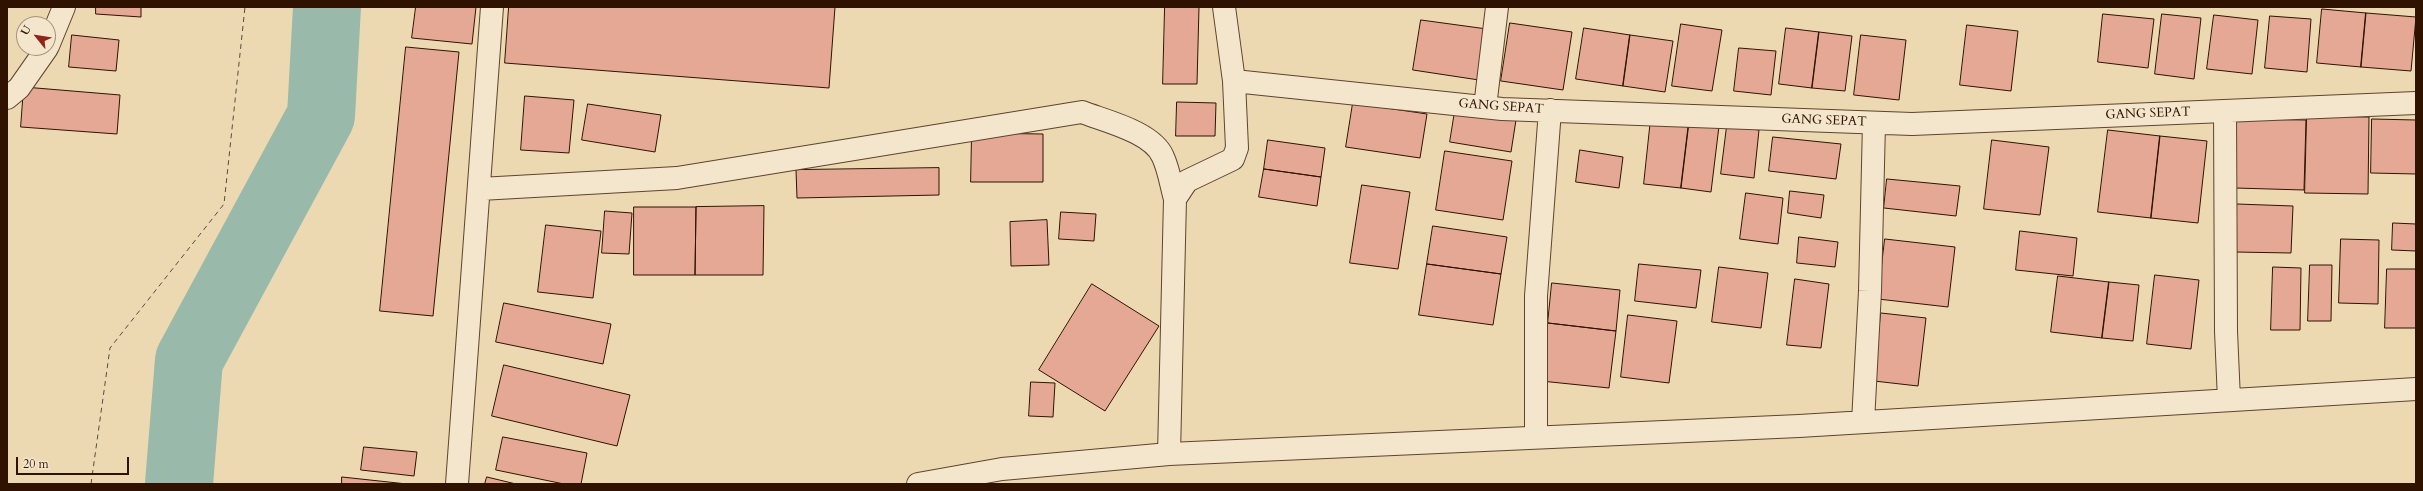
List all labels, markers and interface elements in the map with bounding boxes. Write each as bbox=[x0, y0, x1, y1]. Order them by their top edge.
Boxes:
north arrow bbox=[16, 16, 56, 56]
text: U bbox=[17, 23, 35, 38]
street label: GANG SEPAT bbox=[1458, 96, 1544, 118]
street label: GANG SEPAT bbox=[2105, 105, 2191, 123]
street label: GANG SEPAT bbox=[1781, 112, 1867, 130]
scale bar bbox=[18, 449, 131, 475]
text: 20 m bbox=[23, 456, 49, 472]

